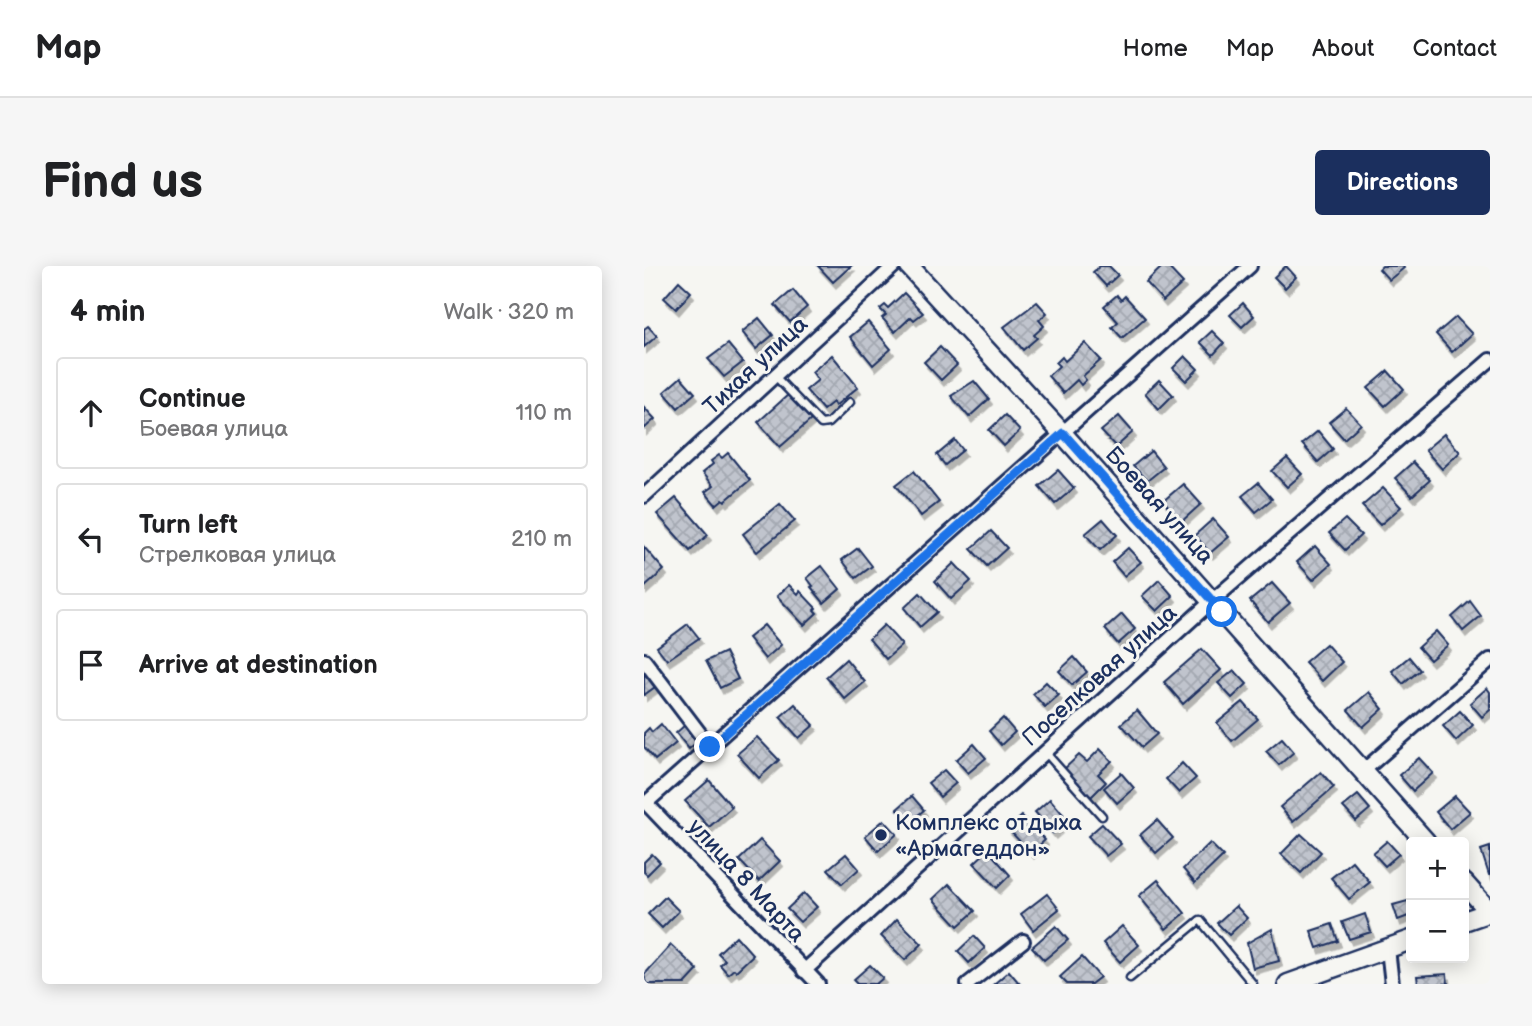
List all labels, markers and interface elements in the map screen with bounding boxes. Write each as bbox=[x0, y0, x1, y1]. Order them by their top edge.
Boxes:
text: Map bbox=[35, 28, 101, 68]
text: Home bbox=[1123, 34, 1188, 63]
text: Map bbox=[1226, 34, 1274, 63]
text: About bbox=[1312, 34, 1374, 63]
text: Contact bbox=[1412, 34, 1497, 63]
button: Directions bbox=[1315, 150, 1490, 215]
text: Find us bbox=[42, 153, 203, 212]
text: 4 min bbox=[70, 294, 145, 330]
text: Walk · 320 m bbox=[443, 298, 574, 326]
street label: Тихая улица bbox=[698, 310, 814, 421]
text: Continue bbox=[139, 384, 246, 415]
icon: ahead bbox=[72, 394, 110, 432]
text: 110 m bbox=[515, 399, 572, 427]
text: Боевая улица bbox=[139, 415, 288, 443]
street label: Боевая улица bbox=[1099, 441, 1220, 571]
text: Turn left bbox=[139, 510, 238, 541]
icon: left bbox=[72, 520, 110, 558]
text: 210 m bbox=[511, 525, 572, 553]
text: Стрелковая улица bbox=[139, 541, 336, 569]
route start bbox=[1206, 596, 1237, 627]
street label: Поселковая улица bbox=[1017, 599, 1183, 753]
icon: arrive bbox=[72, 646, 110, 684]
text: Arrive at destination bbox=[139, 650, 378, 681]
route end bbox=[694, 731, 725, 762]
place label: Комплекс отдыха «Армагеддон» bbox=[895, 809, 1082, 863]
street label: улица 8 Марта bbox=[682, 813, 811, 949]
marker: Комплекс отдыха «Армагеддон» bbox=[873, 827, 889, 843]
map controls bbox=[1406, 837, 1469, 963]
button: + bbox=[1406, 837, 1469, 900]
button: − bbox=[1406, 900, 1469, 963]

